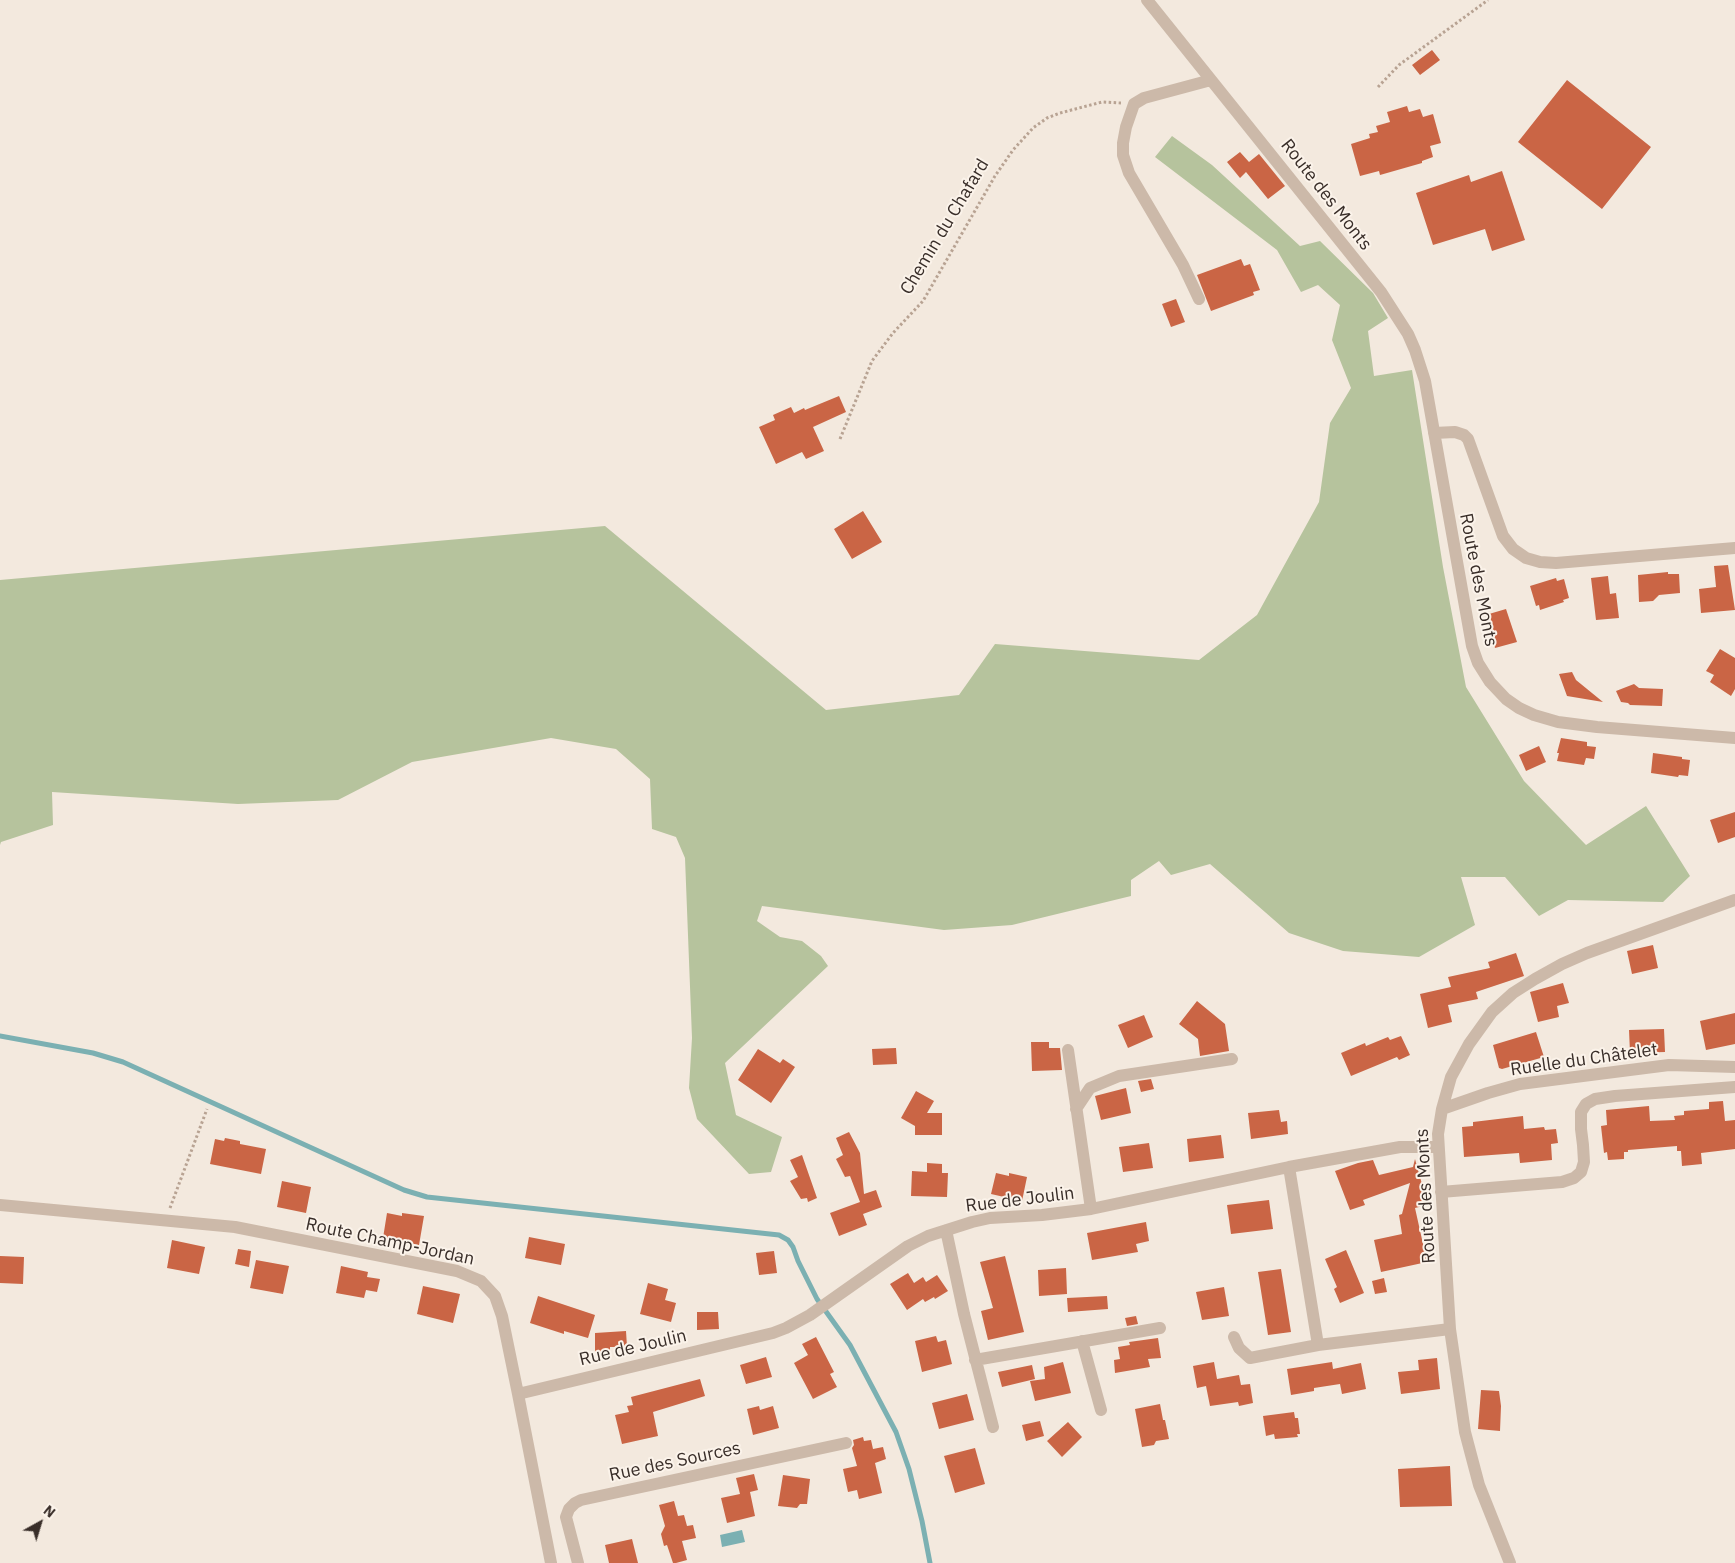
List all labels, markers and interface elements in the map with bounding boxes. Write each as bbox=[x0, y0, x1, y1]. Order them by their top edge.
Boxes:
street label: Route des Monts bbox=[1276, 135, 1376, 255]
street label: Chemin du Chafard bbox=[896, 155, 994, 299]
street label: Route des Monts bbox=[1454, 512, 1502, 648]
street label: Ruelle du Châtelet bbox=[1509, 1039, 1659, 1081]
street label: Route des Monts bbox=[1412, 1128, 1440, 1264]
street label: Rue de Joulin bbox=[964, 1183, 1076, 1217]
street label: Route Champ-Jordan bbox=[304, 1214, 476, 1270]
street label: Rue de Joulin bbox=[577, 1325, 689, 1371]
street label: Rue des Sources bbox=[607, 1437, 743, 1487]
north arrow bbox=[15, 1498, 65, 1548]
text: N bbox=[40, 1501, 59, 1522]

